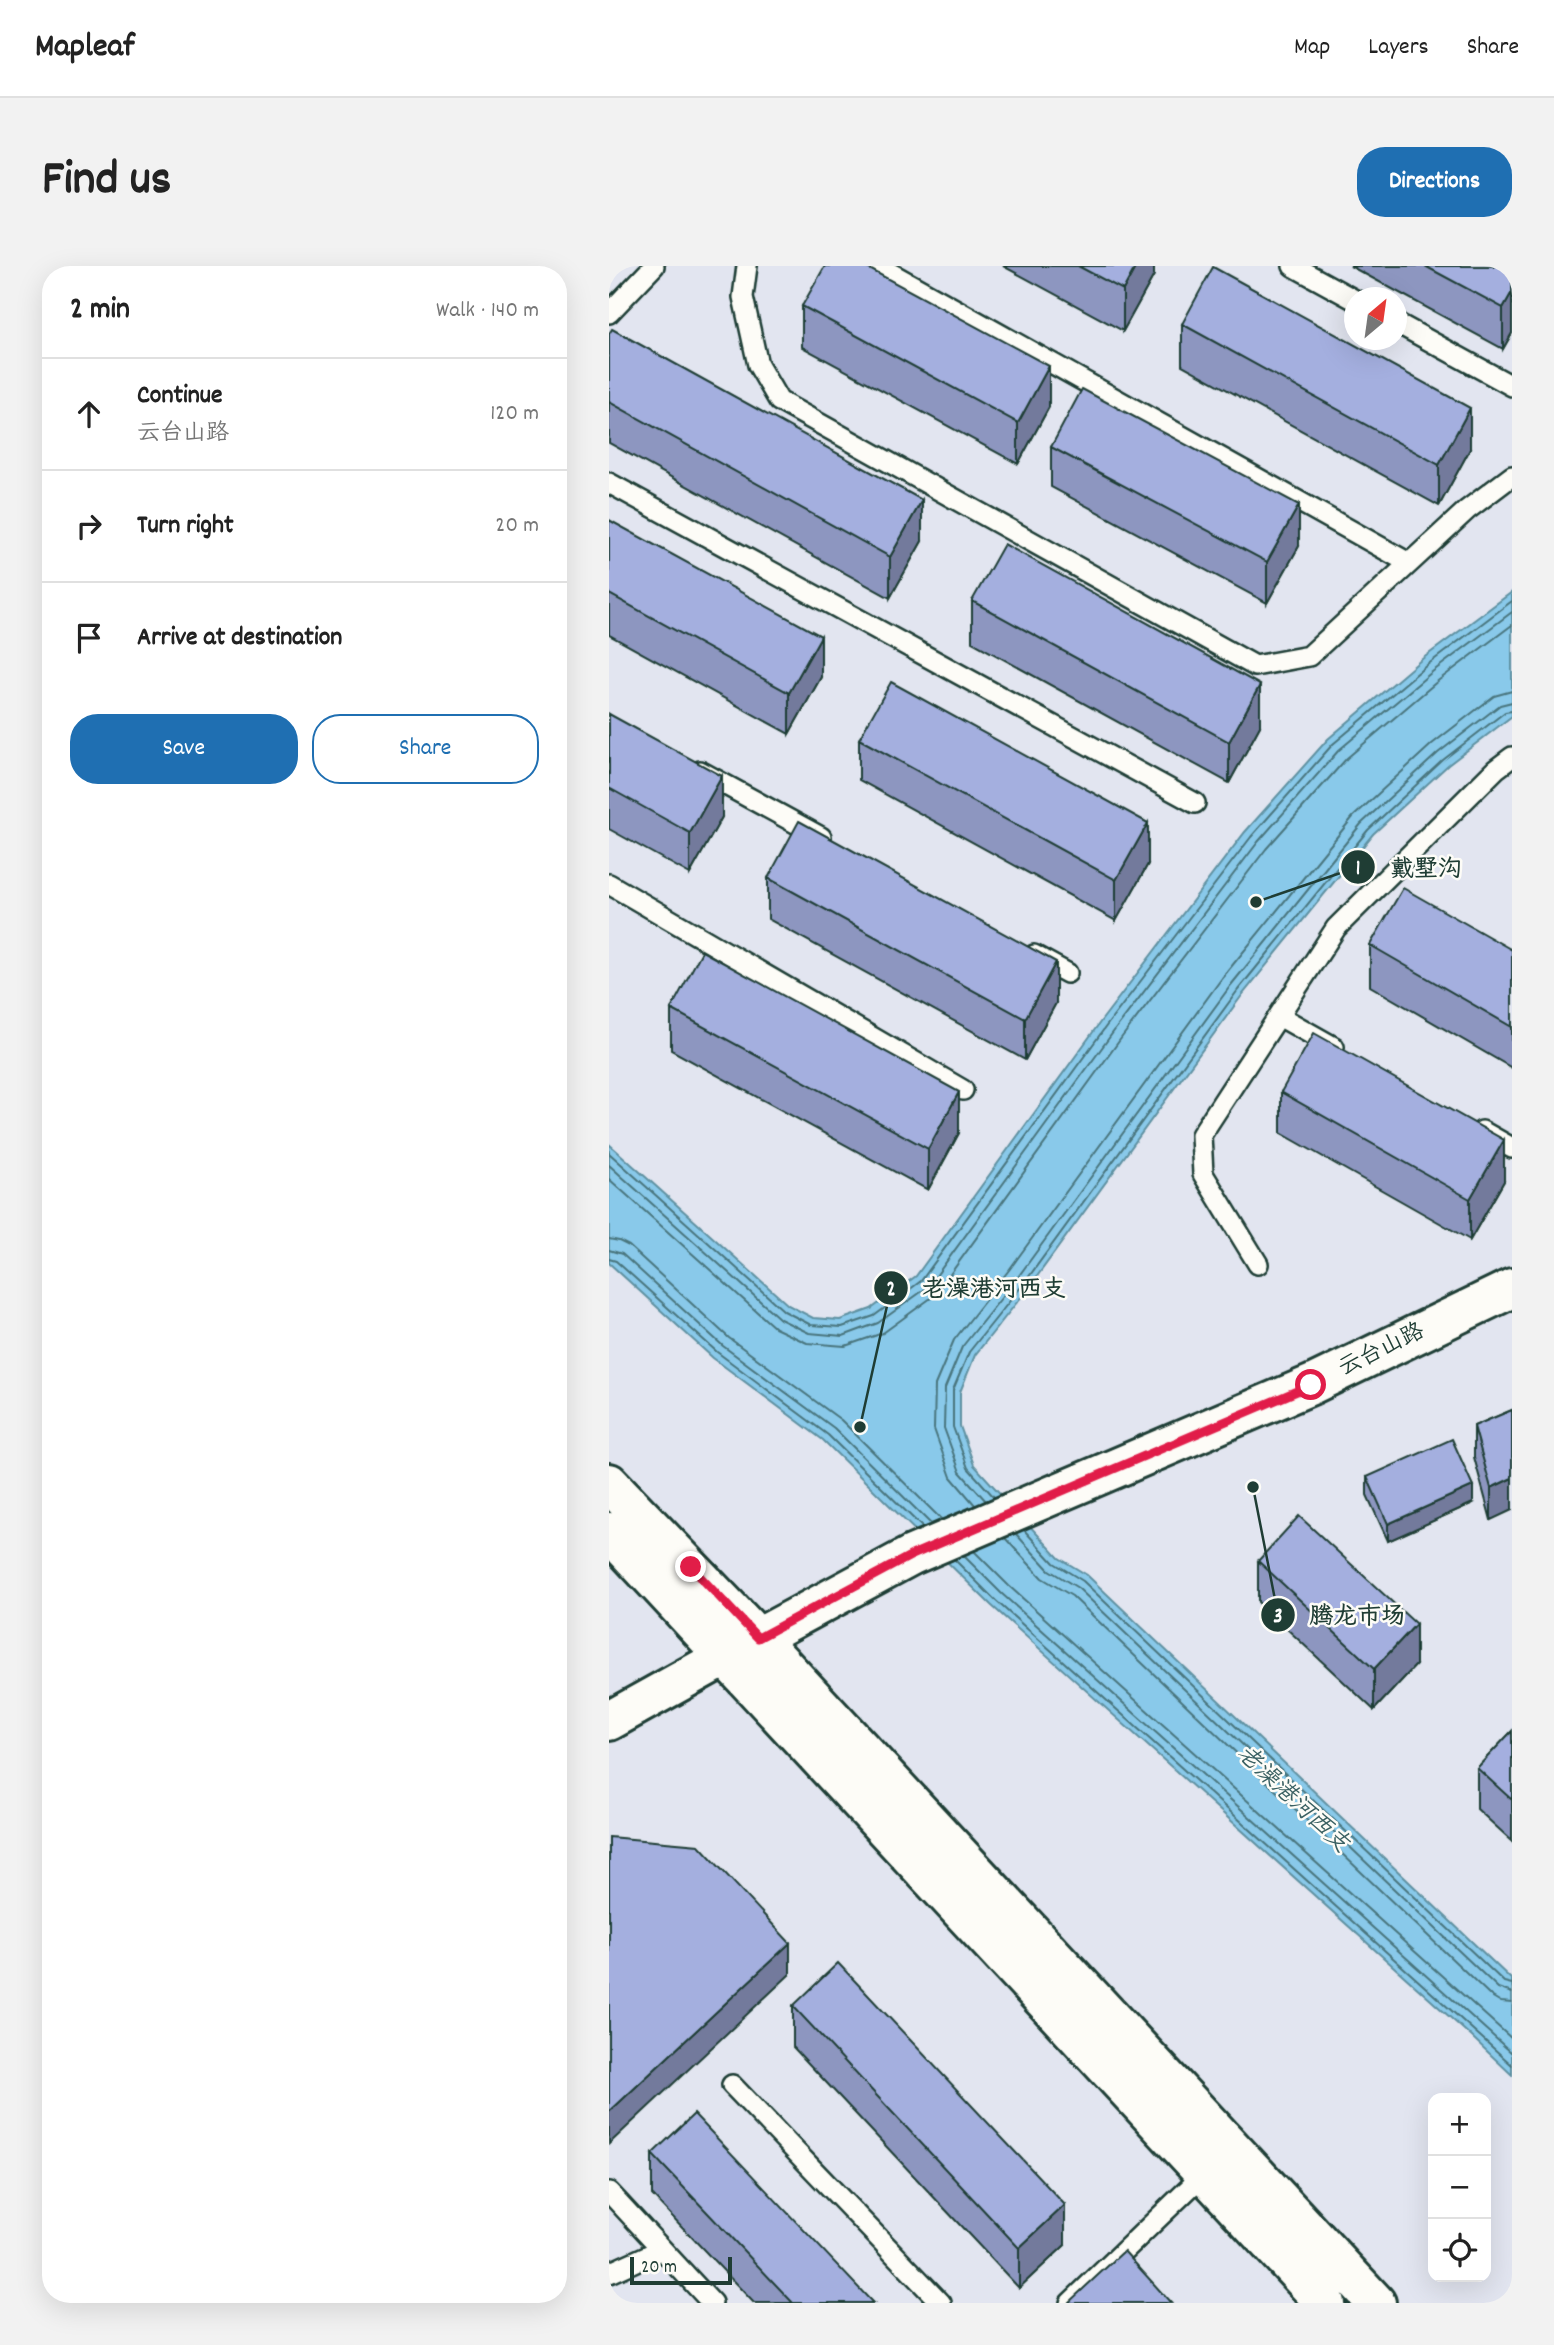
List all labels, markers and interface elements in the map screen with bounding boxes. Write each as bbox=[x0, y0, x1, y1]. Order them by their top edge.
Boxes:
text: Mapleaf bbox=[35, 25, 135, 72]
text: Map bbox=[1294, 31, 1330, 65]
text: Layers bbox=[1368, 31, 1429, 65]
text: Share bbox=[1467, 31, 1519, 65]
text: Find us bbox=[42, 147, 171, 217]
button: Directions bbox=[1357, 147, 1512, 217]
north arrow bbox=[1344, 287, 1407, 350]
text: 2 min bbox=[70, 290, 130, 333]
text: Walk · 140 m bbox=[436, 295, 539, 328]
text: Continue bbox=[137, 378, 222, 415]
icon: ahead bbox=[70, 395, 108, 433]
text: 120 m bbox=[490, 398, 539, 431]
text: 云台山路 bbox=[137, 418, 229, 451]
icon: right bbox=[70, 507, 108, 545]
text: Turn right bbox=[137, 508, 234, 545]
text: 20 m bbox=[495, 510, 539, 543]
icon: arrive bbox=[70, 619, 108, 657]
text: Arrive at destination bbox=[137, 620, 342, 657]
button: Save bbox=[70, 714, 298, 784]
button: Share bbox=[312, 714, 539, 784]
callout: 戴墅沟 bbox=[1341, 845, 1476, 890]
text: 戴墅沟 bbox=[1390, 854, 1462, 888]
text: 1 bbox=[1356, 855, 1360, 885]
callout: 老澡港河西支 bbox=[873, 1265, 1080, 1310]
text: 老澡港河西支 bbox=[922, 1274, 1066, 1308]
text: 2 bbox=[886, 1276, 896, 1306]
street label: 云台山路 bbox=[1333, 1316, 1431, 1386]
route start bbox=[1295, 1369, 1326, 1400]
route end bbox=[675, 1551, 706, 1582]
callout: 腾龙市场 bbox=[1260, 1592, 1419, 1637]
text: 腾龙市场 bbox=[1309, 1601, 1405, 1635]
text: 3 bbox=[1273, 1603, 1283, 1633]
water label: 老澡港河西支 bbox=[1228, 1738, 1356, 1862]
map controls bbox=[1428, 2093, 1491, 2282]
button: + bbox=[1428, 2093, 1491, 2156]
button: − bbox=[1428, 2156, 1491, 2219]
button: locate bbox=[1428, 2219, 1491, 2282]
scale bar bbox=[630, 2254, 731, 2286]
text: 20 m bbox=[641, 2255, 677, 2282]

